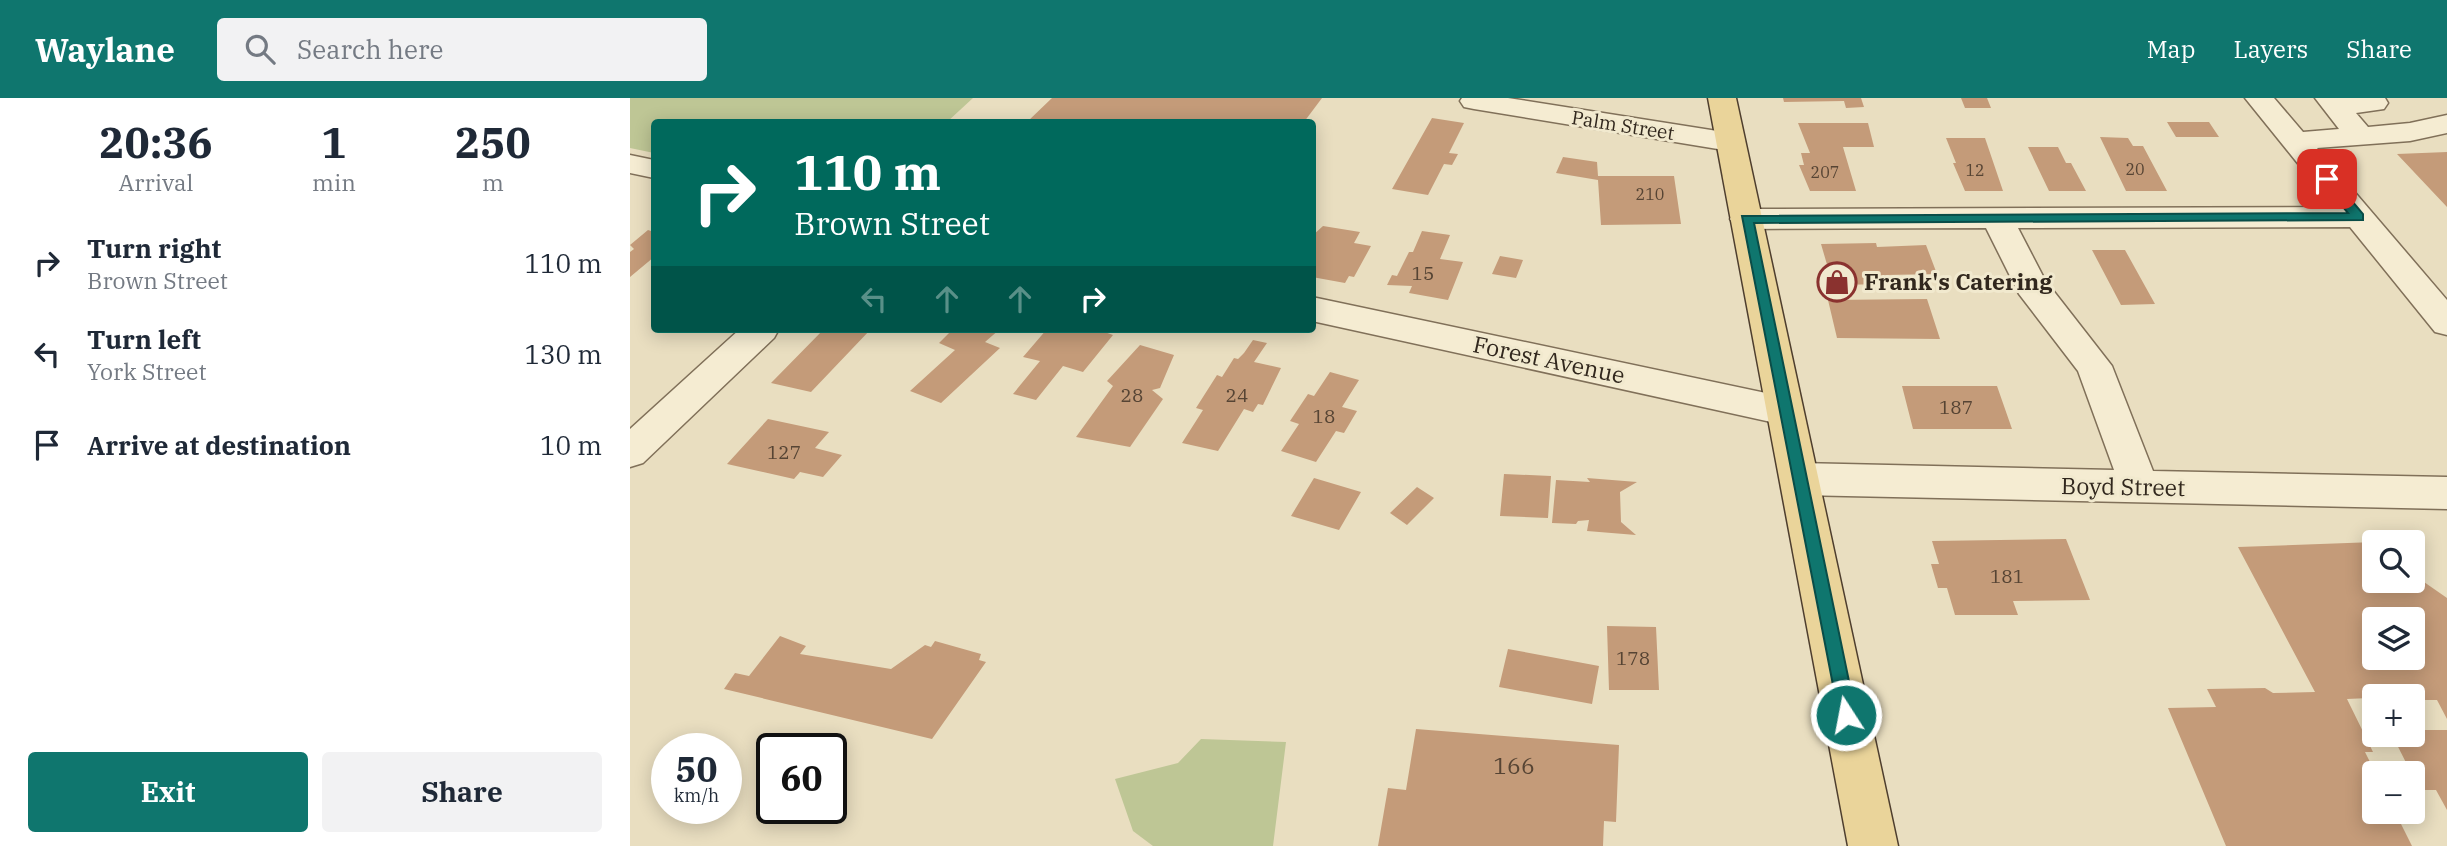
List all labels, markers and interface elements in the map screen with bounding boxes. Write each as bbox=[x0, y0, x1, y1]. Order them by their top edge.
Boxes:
search box bbox=[217, 18, 707, 81]
text: Waylane bbox=[35, 28, 175, 71]
icon: search bbox=[241, 30, 279, 68]
text: Search here bbox=[297, 32, 443, 66]
text: Map bbox=[2147, 33, 2195, 65]
text: Layers bbox=[2233, 33, 2308, 65]
text: Share bbox=[2346, 33, 2412, 65]
street label: Palm Street bbox=[1570, 105, 1676, 145]
text: 20:36 bbox=[99, 115, 213, 170]
text: 1 bbox=[321, 115, 347, 170]
text: 250 bbox=[455, 115, 531, 170]
text: 110 m bbox=[794, 140, 941, 203]
icon: right bbox=[679, 147, 770, 238]
pin bbox=[2297, 149, 2357, 209]
house number: 20 bbox=[2125, 159, 2145, 179]
house number: 12 bbox=[1965, 160, 1985, 180]
icon: arrive bbox=[2308, 160, 2346, 198]
house number: 207 bbox=[1811, 162, 1839, 182]
text: Arrival bbox=[119, 167, 193, 197]
text: min bbox=[312, 167, 356, 197]
text: m bbox=[482, 167, 504, 197]
house number: 210 bbox=[1636, 184, 1664, 204]
text: Brown Street bbox=[794, 202, 990, 244]
text: Turn right bbox=[87, 231, 221, 265]
icon: right bbox=[28, 244, 66, 282]
text: 110 m bbox=[524, 246, 602, 280]
house number: 15 bbox=[1412, 261, 1434, 285]
shop icon: Frank's Catering bbox=[1816, 261, 1858, 303]
text: Brown Street bbox=[87, 265, 228, 295]
place label: Frank's Catering bbox=[1864, 266, 2053, 296]
icon: left bbox=[855, 280, 893, 318]
icon: ahead bbox=[928, 280, 966, 318]
icon: ahead bbox=[1001, 280, 1039, 318]
icon: right bbox=[1074, 280, 1112, 318]
text: Turn left bbox=[87, 322, 201, 356]
street label: Forest Avenue bbox=[1471, 328, 1628, 390]
icon: left bbox=[28, 335, 66, 373]
text: 130 m bbox=[524, 337, 602, 371]
text: York Street bbox=[87, 356, 207, 386]
house number: 28 bbox=[1121, 383, 1143, 407]
house number: 24 bbox=[1226, 383, 1248, 407]
house number: 187 bbox=[1939, 395, 1973, 419]
house number: 18 bbox=[1313, 404, 1335, 428]
icon: arrive bbox=[28, 426, 66, 464]
text: Arrive at destination bbox=[87, 428, 351, 462]
text: 10 m bbox=[540, 428, 602, 462]
house number: 127 bbox=[767, 440, 801, 464]
street label: Boyd Street bbox=[2061, 470, 2185, 502]
map controls bbox=[2362, 530, 2425, 824]
button: search bbox=[2362, 530, 2425, 593]
house number: 181 bbox=[1990, 564, 2024, 588]
button: layers bbox=[2362, 607, 2425, 670]
house number: 178 bbox=[1616, 646, 1650, 670]
position arrow bbox=[1809, 678, 1883, 752]
button: + bbox=[2362, 684, 2425, 747]
speed limit sign: 60 bbox=[756, 733, 847, 824]
text: 50 bbox=[675, 746, 718, 792]
house number: 166 bbox=[1493, 750, 1535, 780]
button: Exit bbox=[28, 752, 308, 832]
button: Share bbox=[322, 752, 602, 832]
button: − bbox=[2362, 761, 2425, 824]
text: km/h bbox=[674, 784, 719, 807]

